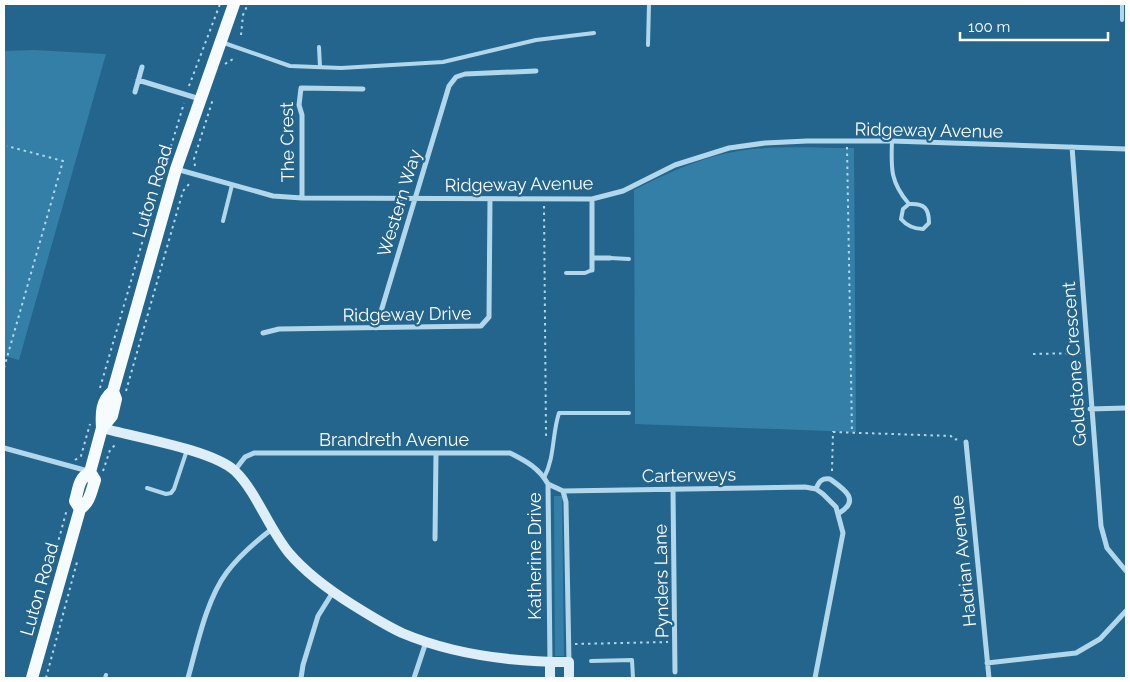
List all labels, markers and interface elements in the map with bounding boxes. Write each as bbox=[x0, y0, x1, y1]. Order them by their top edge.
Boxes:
scale bar bbox=[960, 10, 1108, 42]
text: 100 m bbox=[968, 18, 1010, 36]
street label: The Crest bbox=[276, 102, 298, 182]
street label: Ridgeway Avenue bbox=[855, 118, 1004, 142]
street label: Luton Road bbox=[128, 142, 176, 240]
street label: Western Way bbox=[373, 147, 425, 259]
street label: Ridgeway Avenue bbox=[445, 172, 594, 196]
street label: Goldstone Crescent bbox=[1058, 281, 1090, 447]
street label: Ridgeway Drive bbox=[342, 302, 472, 326]
street label: Brandreth Avenue bbox=[319, 429, 469, 450]
street label: Carterweys bbox=[642, 464, 737, 486]
street label: Katherine Drive bbox=[524, 492, 545, 620]
street label: Hadrian Avenue bbox=[946, 494, 980, 628]
street label: Pynders Lane bbox=[649, 523, 672, 638]
street label: Luton Road bbox=[16, 540, 62, 638]

